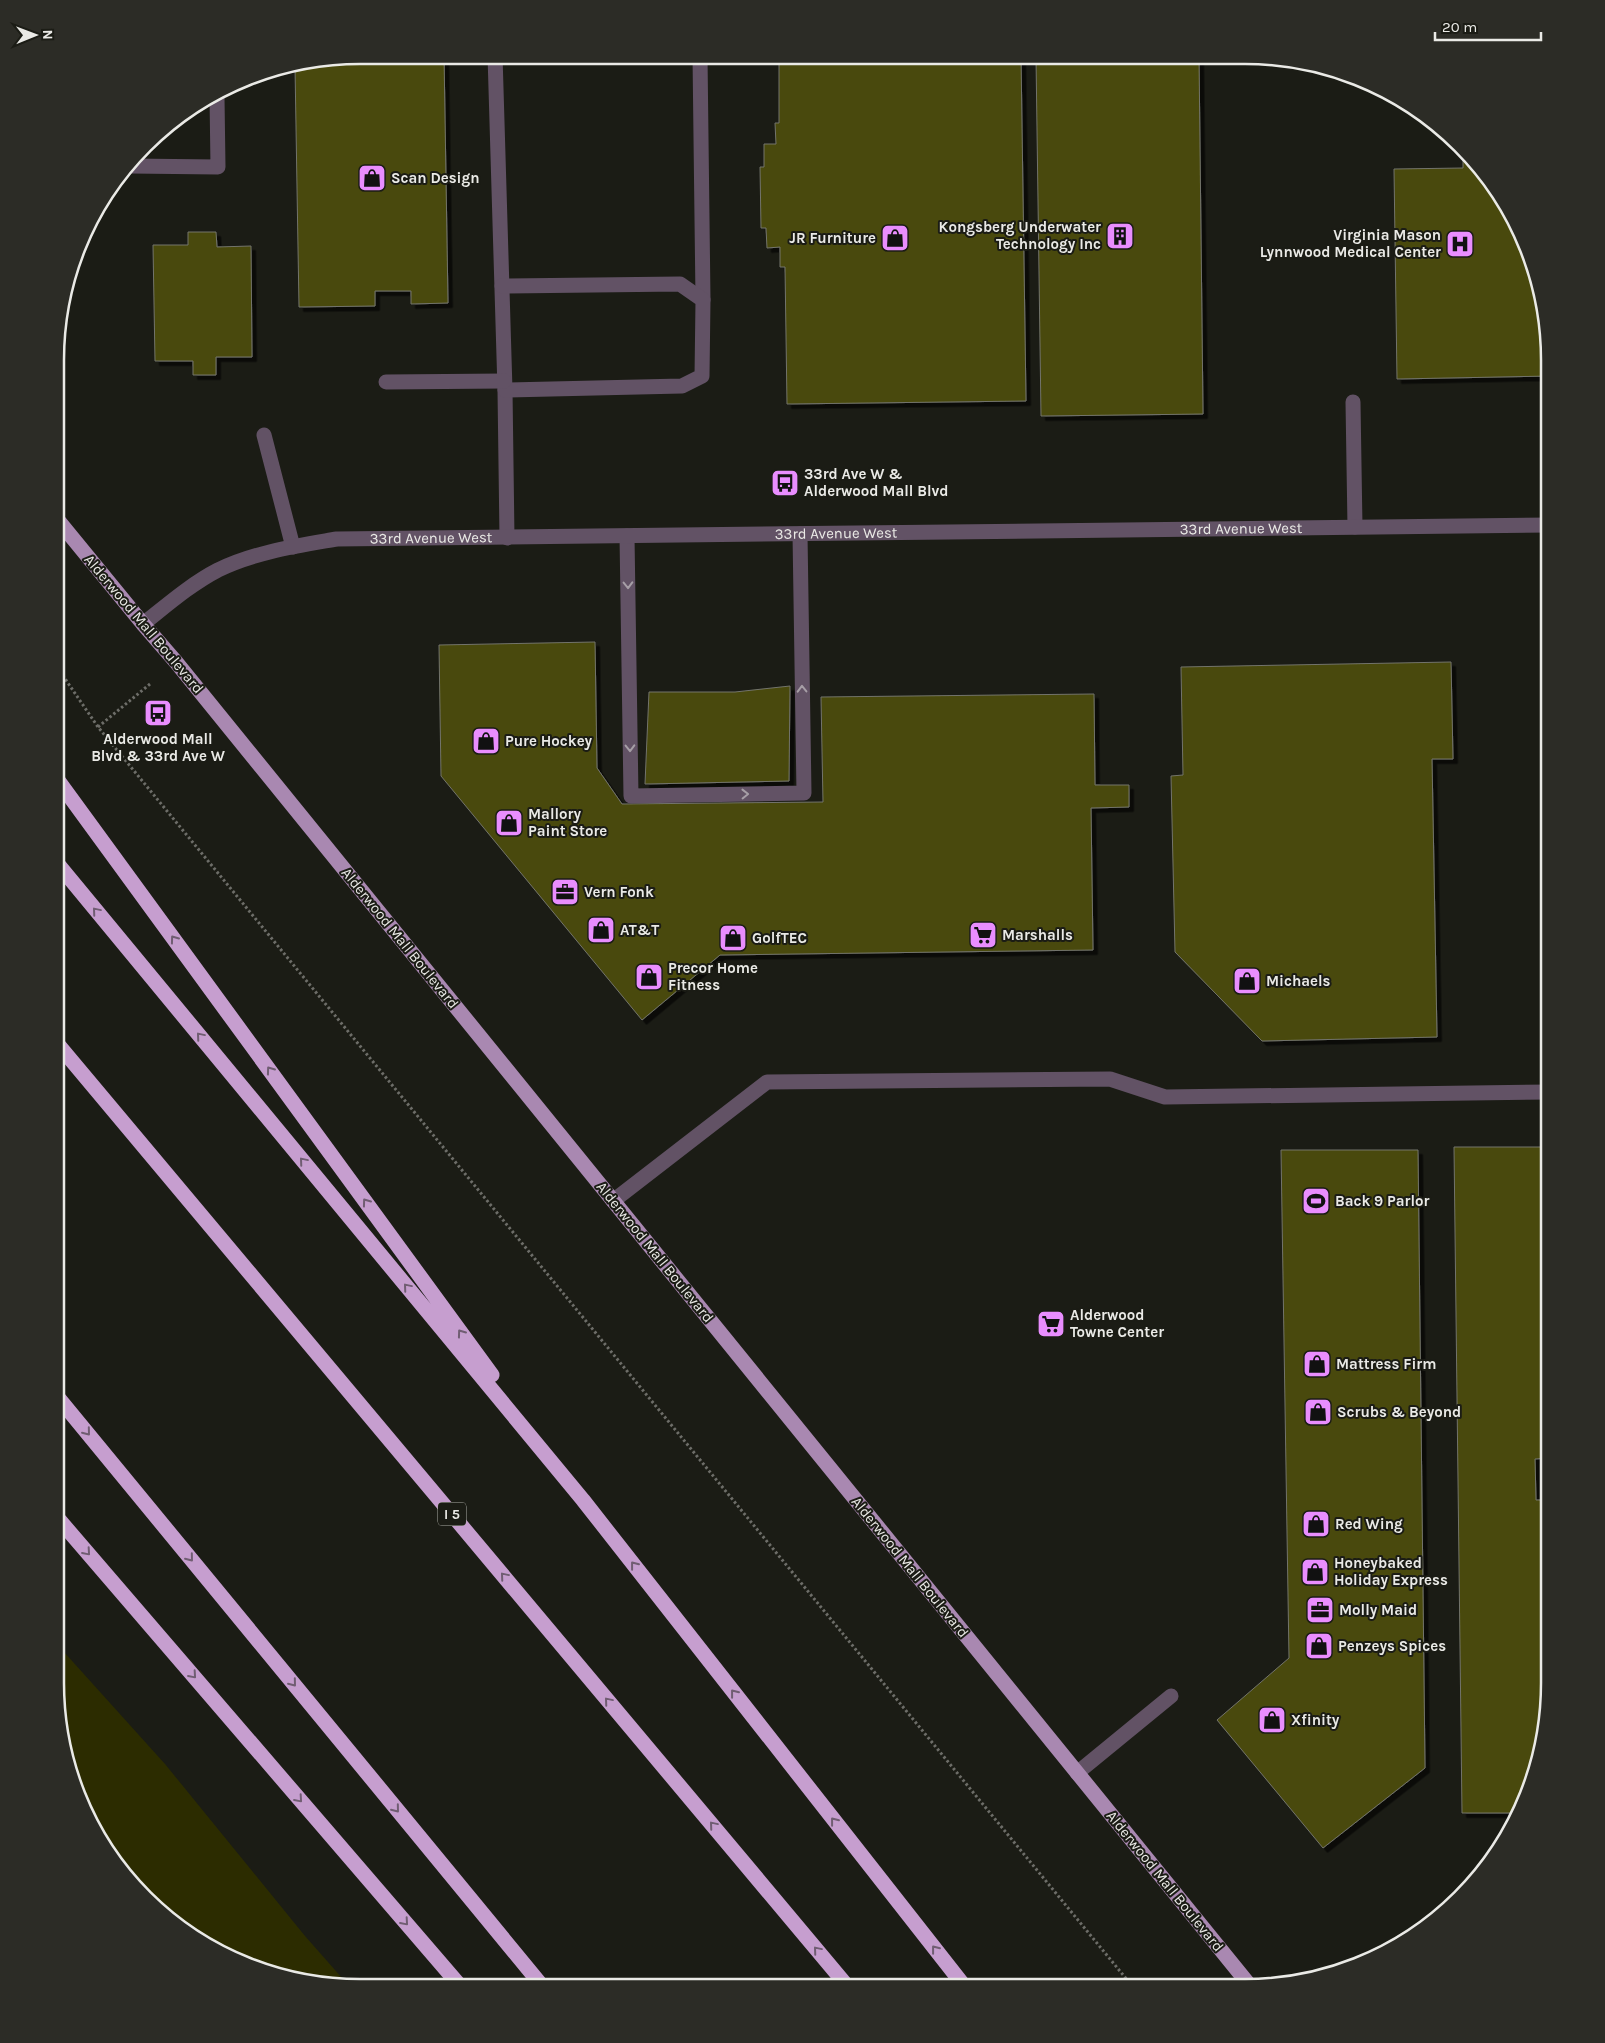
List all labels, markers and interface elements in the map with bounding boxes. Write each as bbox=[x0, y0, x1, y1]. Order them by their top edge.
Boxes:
north arrow bbox=[10, 10, 60, 60]
scale bar bbox=[1435, 10, 1541, 42]
text: 20 m bbox=[1442, 18, 1477, 36]
text: N bbox=[39, 30, 56, 40]
shop icon: Scan Design bbox=[357, 163, 387, 193]
place label: Scan Design bbox=[391, 169, 480, 187]
place label: Kongsberg Underwater Technology Inc bbox=[939, 218, 1101, 253]
building icon: Kongsberg Underwater Technology Inc bbox=[1105, 221, 1135, 251]
shop icon: JR Furniture bbox=[880, 223, 910, 253]
place label: Virginia Mason Lynnwood Medical Center bbox=[1260, 226, 1441, 261]
place label: JR Furniture bbox=[789, 229, 876, 247]
hospital icon: Virginia Mason Lynnwood Medical Center bbox=[1445, 229, 1475, 259]
place label: 33rd Ave W & Alderwood Mall Blvd bbox=[804, 465, 948, 500]
bus stop icon: 33rd Ave W & Alderwood Mall Blvd bbox=[770, 468, 800, 498]
street label: 33rd Avenue West bbox=[1180, 519, 1303, 538]
street label: 33rd Avenue West bbox=[775, 524, 898, 543]
street label: 33rd Avenue West bbox=[370, 528, 493, 548]
street label: Alderwood Mall Boulevard bbox=[81, 551, 207, 697]
one-way arrow bbox=[623, 582, 633, 589]
one-way arrow bbox=[797, 685, 807, 692]
bus stop icon: Alderwood Mall Blvd & 33rd Ave W bbox=[143, 698, 173, 728]
shop icon: Pure Hockey bbox=[471, 726, 501, 756]
place label: Alderwood Mall Blvd & 33rd Ave W bbox=[91, 730, 226, 765]
place label: Pure Hockey bbox=[505, 732, 593, 750]
one-way arrow bbox=[625, 744, 636, 752]
one-way arrow bbox=[742, 789, 750, 799]
place label: Mallory Paint Store bbox=[528, 805, 607, 840]
shop icon: Mallory Paint Store bbox=[494, 808, 524, 838]
street label: Alderwood Mall Boulevard bbox=[338, 864, 462, 1012]
office icon: Vern Fonk bbox=[550, 877, 580, 907]
place label: Vern Fonk bbox=[584, 883, 654, 901]
one-way arrow bbox=[94, 908, 102, 917]
shop icon: AT&T bbox=[586, 915, 616, 945]
supermarket icon: Marshalls bbox=[968, 920, 998, 950]
place label: AT&T bbox=[620, 921, 659, 939]
shop icon: GolfTEC bbox=[718, 923, 748, 953]
place label: Marshalls bbox=[1002, 926, 1073, 944]
place label: GolfTEC bbox=[752, 929, 807, 947]
one-way arrow bbox=[171, 935, 180, 945]
place label: Precor Home Fitness bbox=[668, 959, 758, 994]
shop icon: Precor Home Fitness bbox=[634, 962, 664, 992]
shop icon: Michaels bbox=[1232, 966, 1262, 996]
place label: Michaels bbox=[1266, 972, 1331, 990]
one-way arrow bbox=[197, 1033, 205, 1042]
one-way arrow bbox=[267, 1067, 276, 1076]
one-way arrow bbox=[300, 1158, 309, 1167]
street label: Alderwood Mall Boulevard bbox=[593, 1178, 717, 1326]
sports icon: Back 9 Parlor bbox=[1301, 1186, 1331, 1216]
place label: Back 9 Parlor bbox=[1335, 1192, 1429, 1210]
one-way arrow bbox=[363, 1199, 371, 1208]
one-way arrow bbox=[404, 1283, 413, 1292]
place label: Alderwood Towne Center bbox=[1070, 1306, 1164, 1341]
supermarket icon: Alderwood Towne Center bbox=[1036, 1309, 1066, 1339]
one-way arrow bbox=[459, 1330, 467, 1339]
shop icon: Mattress Firm bbox=[1302, 1349, 1332, 1379]
place label: Mattress Firm bbox=[1336, 1355, 1436, 1373]
shop icon: Scrubs & Beyond bbox=[1303, 1397, 1333, 1427]
place label: Scrubs & Beyond bbox=[1337, 1403, 1461, 1421]
one-way arrow bbox=[81, 1426, 89, 1435]
street label: Alderwood Mall Boulevard bbox=[848, 1493, 972, 1641]
road number: I 5 bbox=[438, 1502, 466, 1526]
shop icon: Red Wing bbox=[1301, 1509, 1331, 1539]
place label: Red Wing bbox=[1335, 1515, 1403, 1533]
one-way arrow bbox=[82, 1546, 90, 1555]
one-way arrow bbox=[184, 1552, 193, 1561]
place label: Honeybaked Holiday Express bbox=[1334, 1554, 1448, 1589]
shop icon: Honeybaked Holiday Express bbox=[1300, 1557, 1330, 1587]
one-way arrow bbox=[632, 1562, 640, 1571]
one-way arrow bbox=[501, 1573, 510, 1582]
office icon: Molly Maid bbox=[1305, 1595, 1335, 1625]
place label: Molly Maid bbox=[1339, 1601, 1417, 1619]
shop icon: Penzeys Spices bbox=[1304, 1631, 1334, 1661]
place label: Penzeys Spices bbox=[1338, 1637, 1446, 1655]
one-way arrow bbox=[188, 1669, 196, 1678]
one-way arrow bbox=[287, 1677, 296, 1686]
one-way arrow bbox=[732, 1690, 740, 1699]
one-way arrow bbox=[606, 1698, 614, 1707]
shop icon: Xfinity bbox=[1257, 1705, 1287, 1735]
place label: Xfinity bbox=[1291, 1711, 1340, 1729]
one-way arrow bbox=[293, 1793, 302, 1802]
one-way arrow bbox=[391, 1803, 400, 1812]
street label: Alderwood Mall Boulevard bbox=[1103, 1807, 1227, 1955]
one-way arrow bbox=[832, 1818, 840, 1827]
one-way arrow bbox=[709, 1822, 718, 1831]
one-way arrow bbox=[399, 1916, 408, 1925]
one-way arrow bbox=[932, 1946, 940, 1955]
one-way arrow bbox=[814, 1947, 823, 1956]

